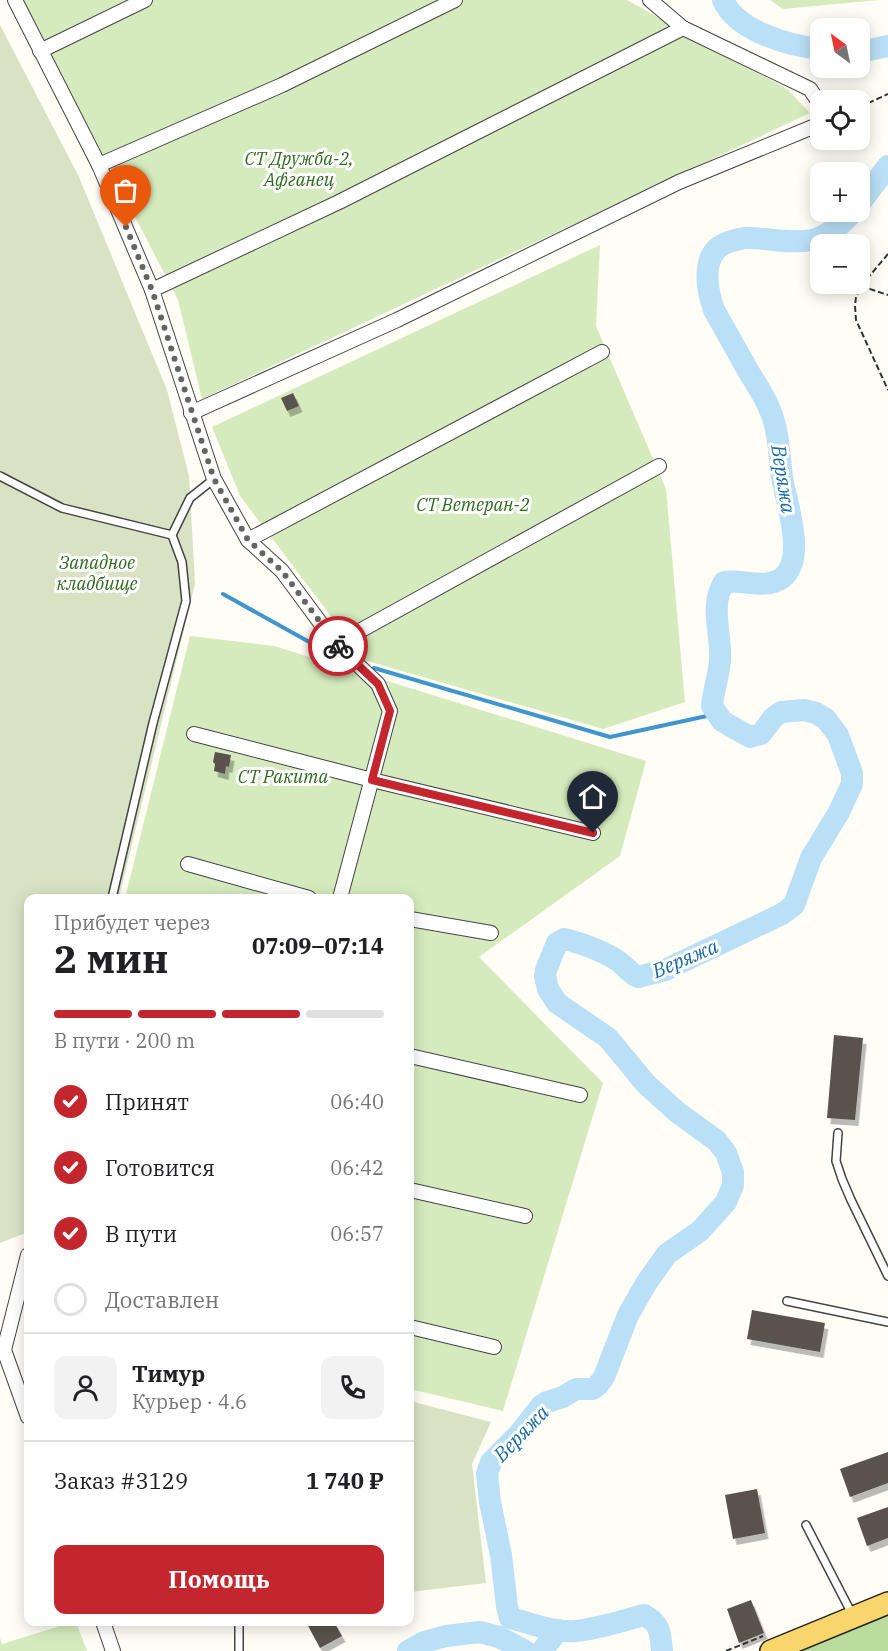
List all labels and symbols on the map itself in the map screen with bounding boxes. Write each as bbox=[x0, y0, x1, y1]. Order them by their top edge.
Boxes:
north arrow bbox=[810, 18, 870, 78]
park label: СТ Дружба-2, Афганец bbox=[244, 147, 354, 191]
pin bbox=[100, 165, 151, 227]
water label: Веряжа bbox=[765, 442, 803, 515]
park label: СТ Ветеран-2 bbox=[416, 493, 530, 516]
park label: Западное кладбище bbox=[56, 551, 138, 595]
courier bbox=[308, 616, 368, 676]
park label: СТ Ракита bbox=[238, 765, 328, 788]
pin bbox=[567, 771, 618, 833]
water label: Веряжа bbox=[647, 932, 722, 984]
water label: Веряжа bbox=[487, 1399, 555, 1468]

